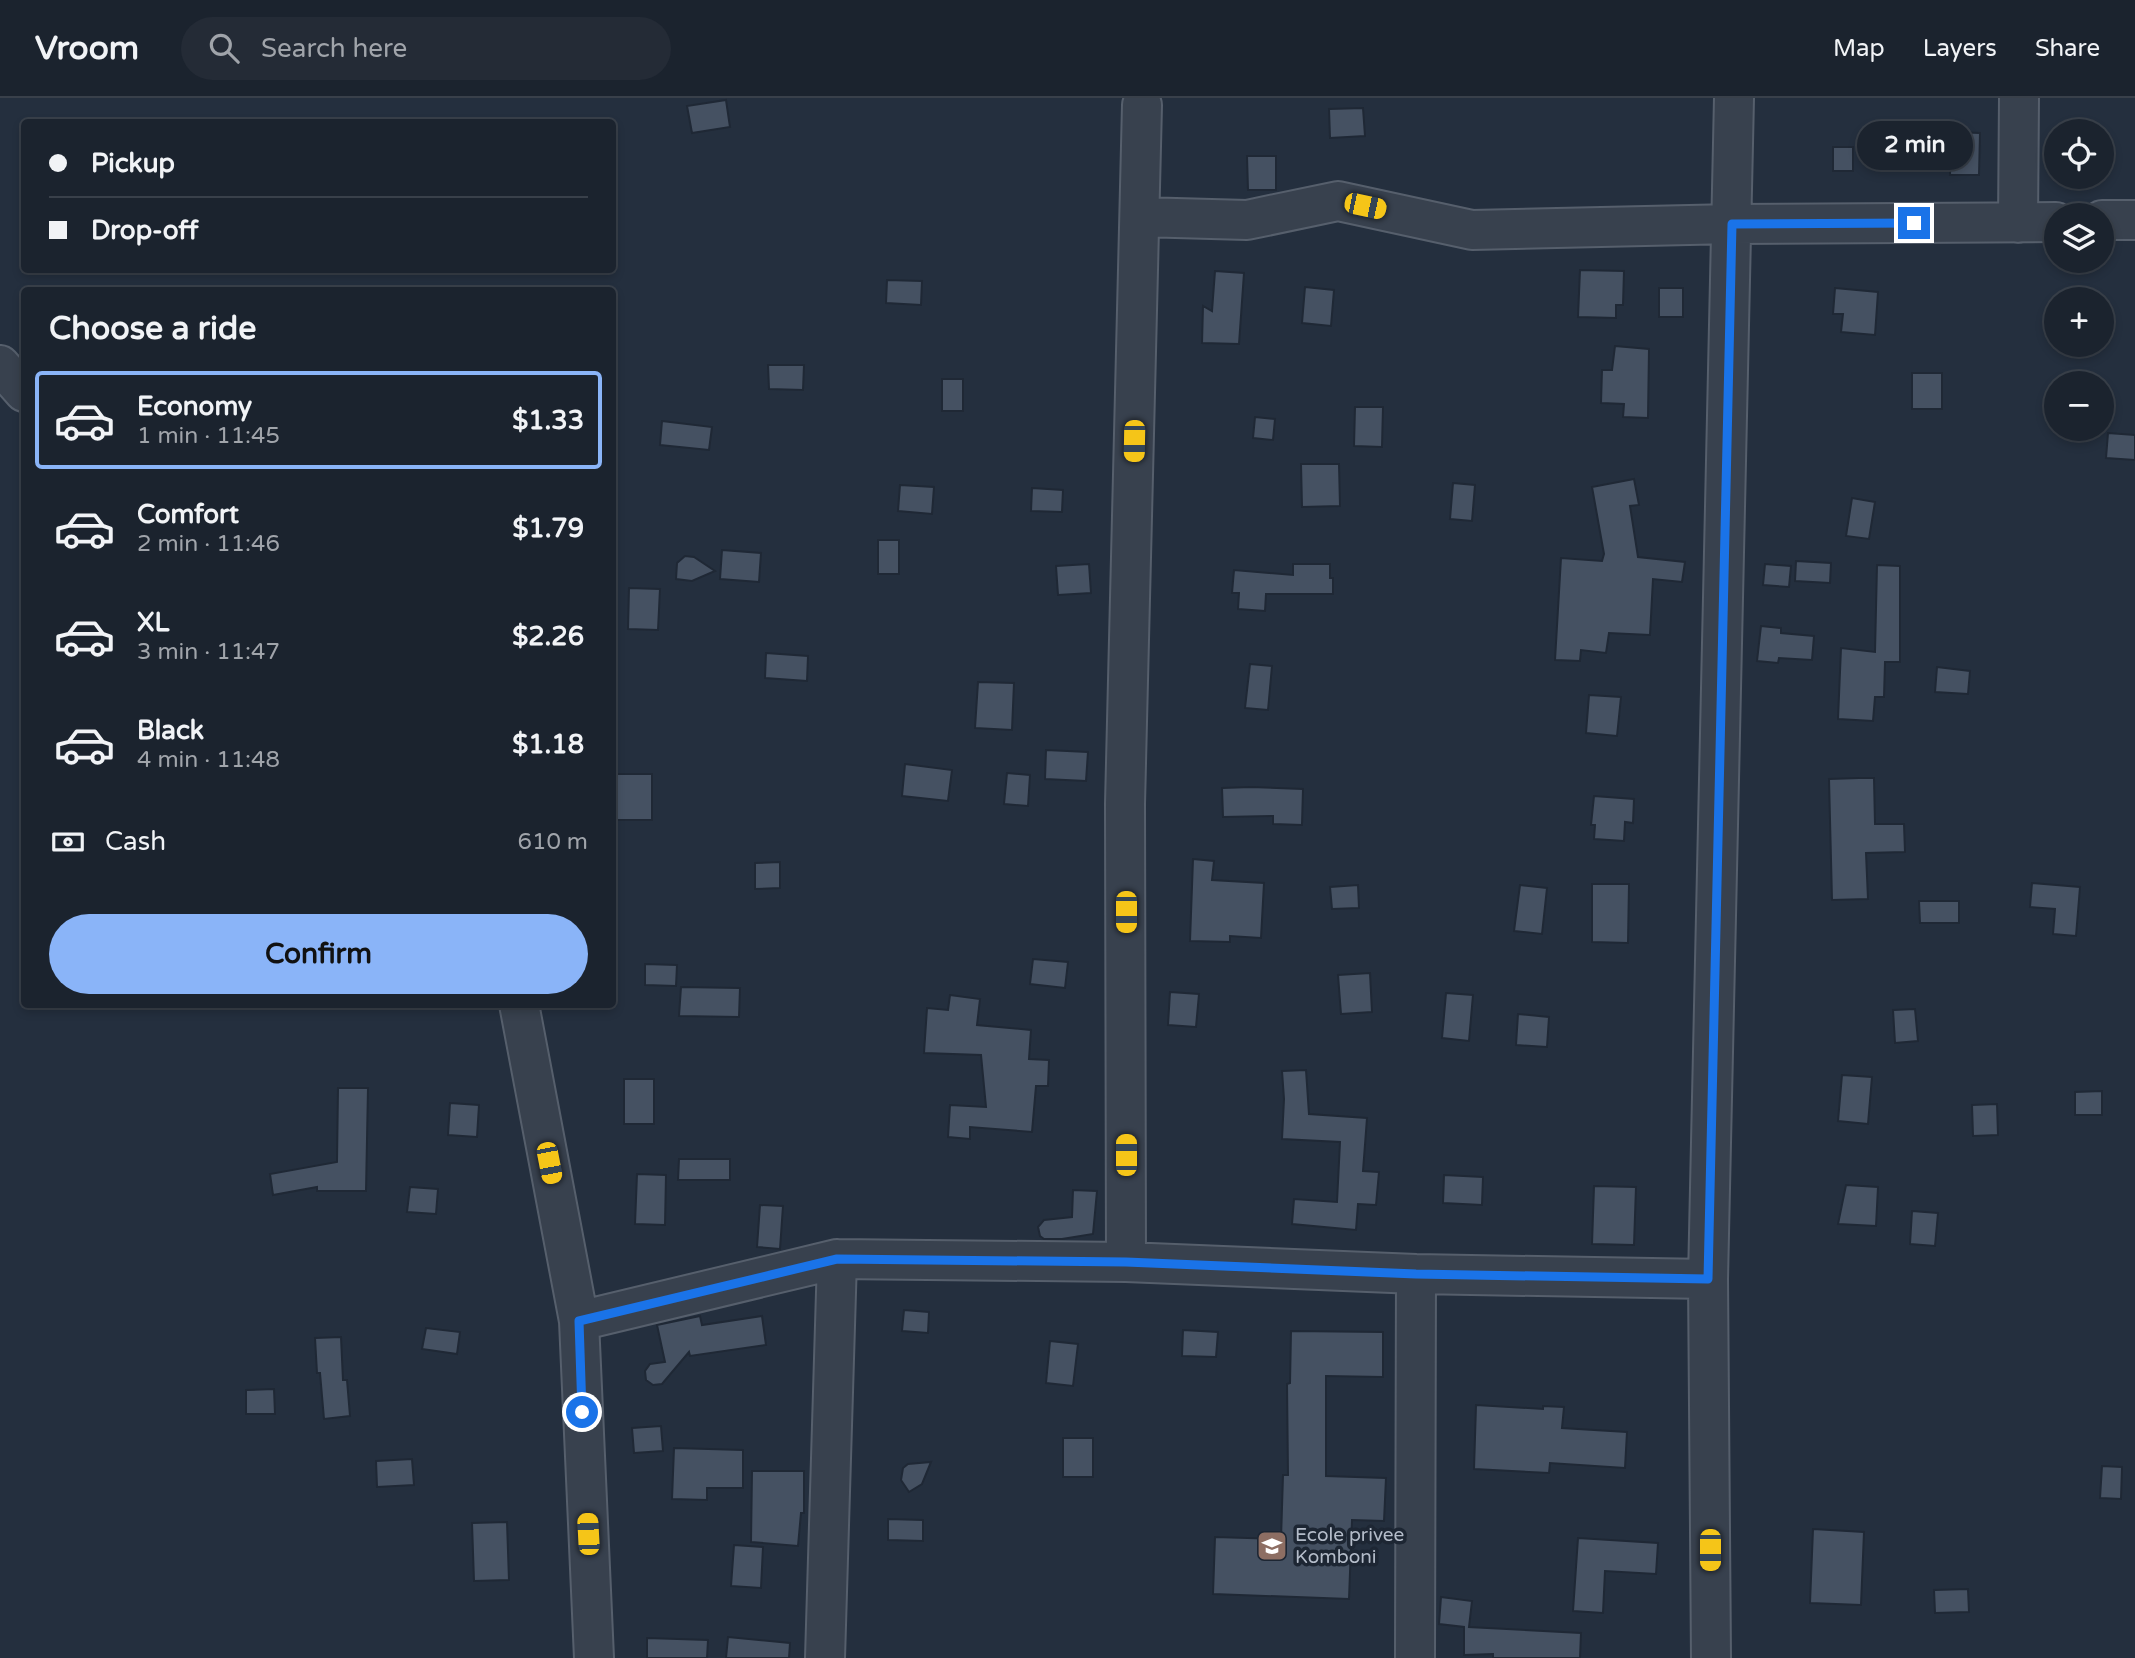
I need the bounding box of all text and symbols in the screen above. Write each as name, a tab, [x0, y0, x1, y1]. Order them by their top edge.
search box	[181, 17, 671, 80]
text: Vroom	[35, 29, 139, 68]
icon: search	[205, 29, 243, 67]
text: Search here	[261, 33, 407, 64]
text: Map	[1833, 34, 1885, 63]
text: Layers	[1923, 34, 1997, 63]
text: Share	[2035, 34, 2100, 63]
map controls	[2044, 119, 2114, 441]
button: locate	[2044, 119, 2114, 189]
callout: 2 min	[1856, 122, 1972, 170]
text: 2 min	[1884, 131, 1946, 159]
text: Pickup	[91, 148, 175, 179]
car	[1343, 191, 1388, 221]
button: layers	[2044, 203, 2114, 273]
route end	[1898, 207, 1930, 239]
text: Drop-off	[91, 215, 198, 246]
button: +	[2044, 287, 2114, 357]
text: Choose a ride	[49, 310, 256, 348]
button: −	[2044, 371, 2114, 441]
icon: car	[53, 389, 116, 452]
text: Economy	[137, 391, 252, 422]
text: $1.33	[512, 405, 584, 436]
car	[1124, 420, 1145, 462]
text: 1 min · 11:45	[137, 422, 280, 450]
icon: car	[53, 497, 116, 560]
text: Comfort	[137, 499, 239, 530]
text: $1.79	[512, 513, 584, 544]
text: 2 min · 11:46	[137, 530, 280, 558]
icon: car	[53, 605, 116, 668]
text: XL	[137, 607, 169, 638]
text: $2.26	[512, 621, 584, 652]
text: 3 min · 11:47	[137, 638, 280, 666]
icon: car	[53, 713, 116, 776]
text: Black	[137, 715, 204, 746]
text: $1.18	[512, 729, 584, 760]
text: 4 min · 11:48	[137, 746, 280, 774]
icon: cash	[49, 823, 87, 861]
text: Cash	[105, 826, 166, 857]
text: 610 m	[518, 828, 588, 856]
car	[1116, 891, 1137, 933]
button: Confirm	[49, 914, 588, 994]
car	[1116, 1134, 1137, 1176]
car	[535, 1140, 564, 1186]
route start	[566, 1396, 598, 1428]
car	[577, 1512, 600, 1556]
place label: Ecole privee Komboni	[1295, 1524, 1404, 1568]
school or university icon: Ecole privee Komboni	[1255, 1529, 1289, 1563]
car	[1700, 1529, 1721, 1571]

